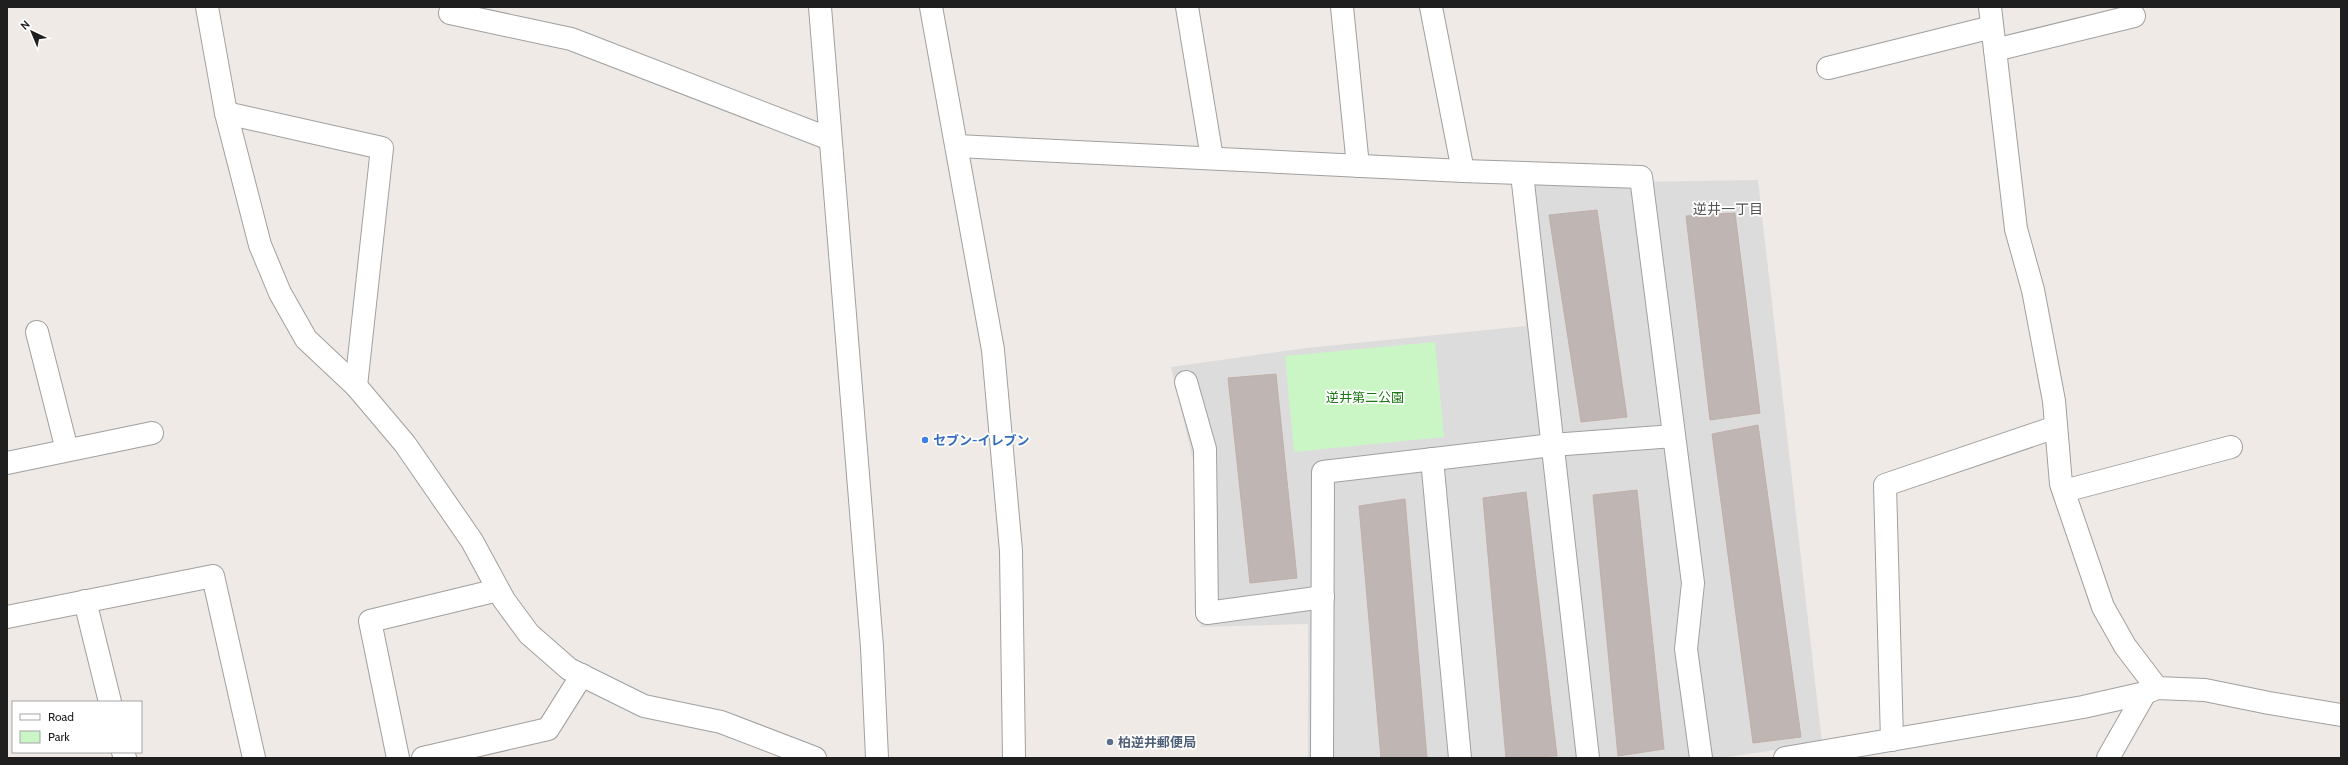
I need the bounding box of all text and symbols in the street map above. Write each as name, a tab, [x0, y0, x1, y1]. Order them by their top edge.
north arrow	[12, 12, 52, 52]
text: N	[17, 17, 33, 33]
district label: 逆井一丁目	[1693, 200, 1763, 218]
park label: 逆井第二公園	[1326, 389, 1404, 405]
place label: セブン-イレブン	[933, 432, 1029, 448]
marker: セブン-イレブン	[920, 435, 930, 445]
legend	[12, 701, 142, 753]
text: Road	[48, 709, 74, 724]
text: Park	[48, 729, 70, 744]
place label: 柏逆井郵便局	[1118, 734, 1196, 750]
marker: 柏逆井郵便局	[1105, 737, 1115, 747]

